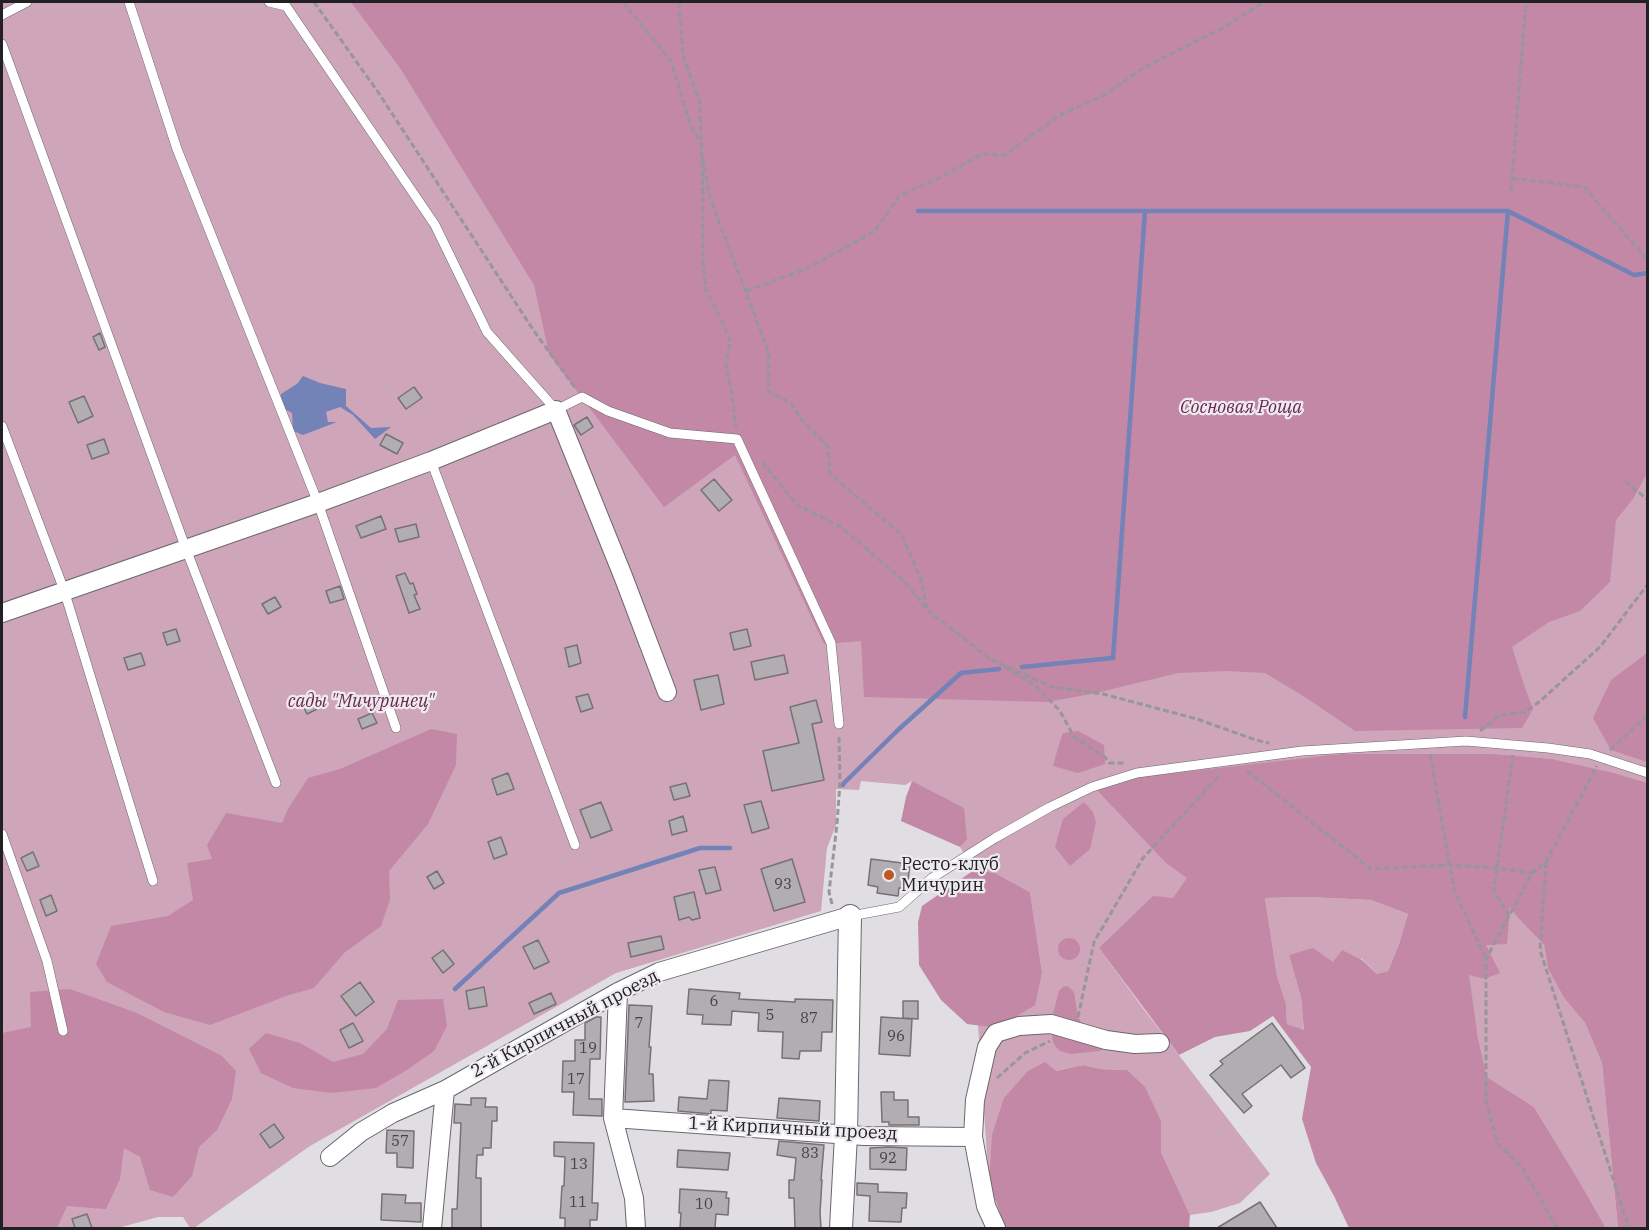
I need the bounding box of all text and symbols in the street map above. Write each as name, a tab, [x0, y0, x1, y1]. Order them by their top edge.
park label: Сосновая Роща	[1180, 397, 1302, 419]
park label: сады "Мичуринец"	[288, 691, 434, 713]
place label: Ресто-клуб Мичурин	[901, 854, 999, 896]
marker: Ресто-клуб Мичурин	[882, 868, 896, 882]
house number: 93	[774, 876, 792, 894]
street label: 2-й Кирпичный проезд	[467, 965, 663, 1083]
house number: 6	[710, 993, 718, 1011]
house number: 5	[766, 1007, 774, 1025]
house number: 87	[800, 1010, 818, 1028]
house number: 7	[635, 1015, 643, 1033]
house number: 96	[887, 1028, 905, 1046]
house number: 19	[579, 1040, 597, 1058]
house number: 17	[567, 1071, 585, 1089]
street label: 1-й Кирпичный проезд	[688, 1113, 898, 1145]
house number: 57	[391, 1133, 409, 1151]
house number: 83	[801, 1145, 819, 1163]
house number: 92	[879, 1150, 897, 1168]
house number: 13	[570, 1156, 588, 1174]
house number: 11	[569, 1194, 587, 1212]
house number: 10	[695, 1196, 713, 1214]

